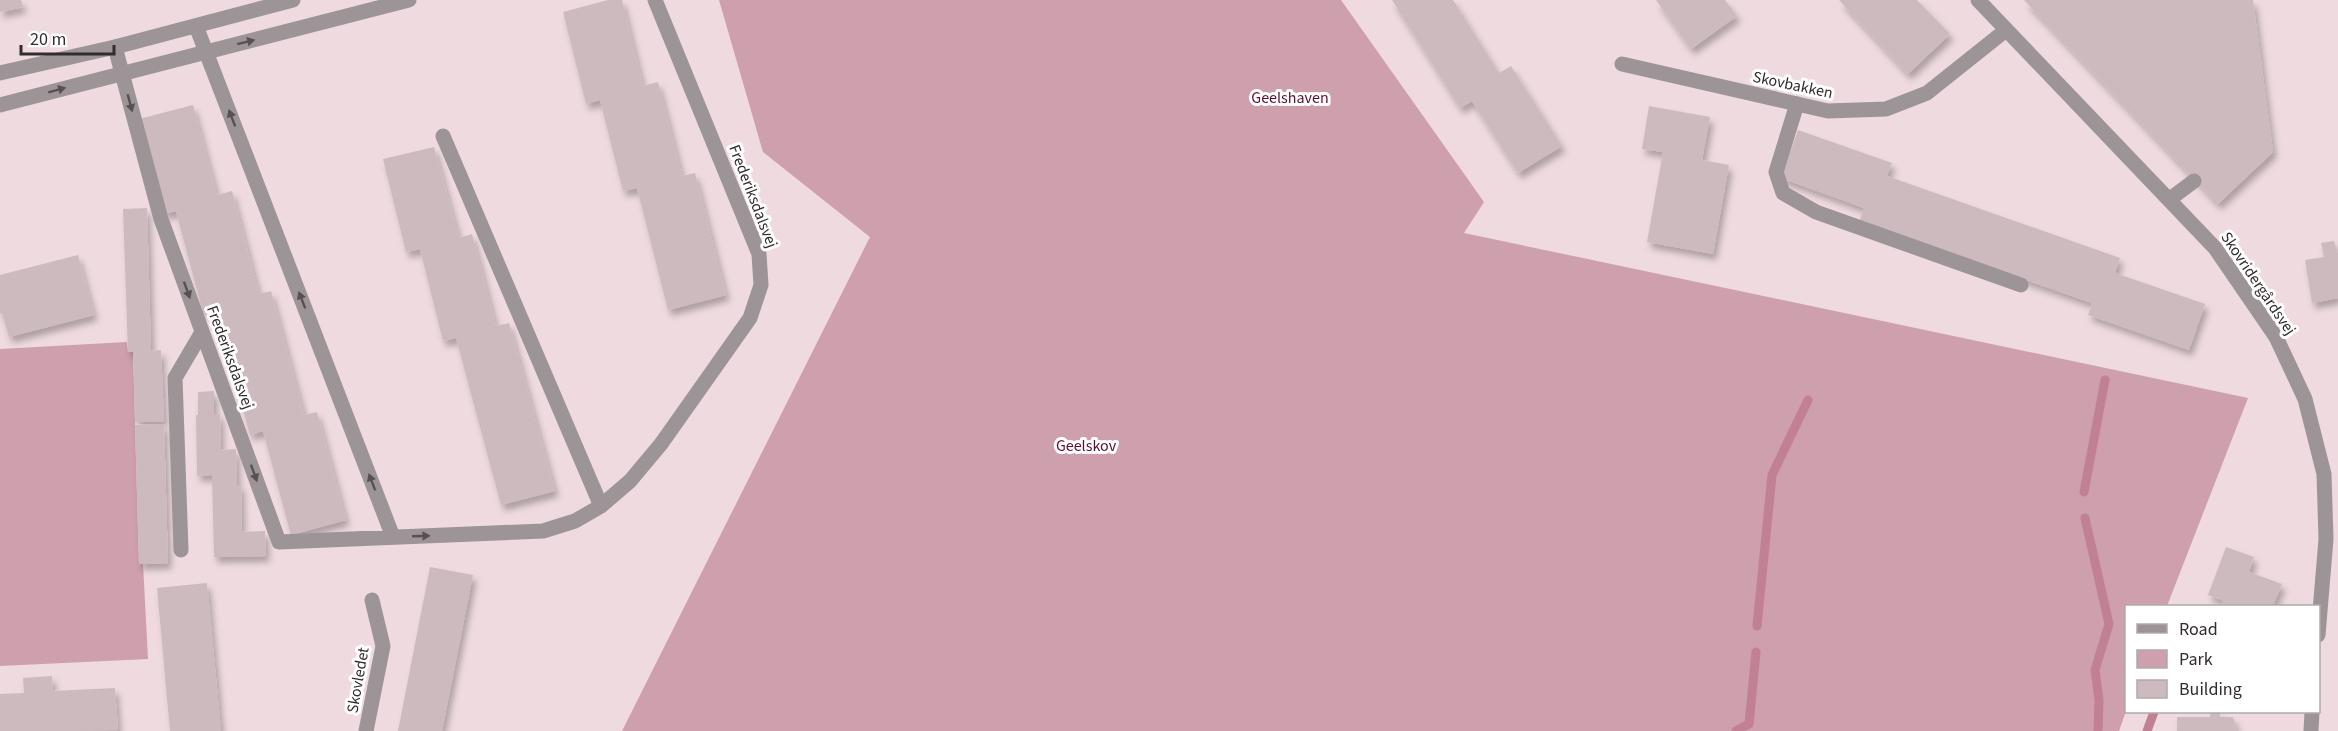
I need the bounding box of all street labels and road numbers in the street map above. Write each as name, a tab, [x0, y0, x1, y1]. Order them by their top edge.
street label: Skovbakken	[1751, 66, 1835, 104]
street label: Frederiksdalsvej	[723, 142, 783, 251]
street label: Skovridergårdsvej	[2215, 228, 2301, 339]
street label: Frederiksdalsvej	[201, 302, 259, 412]
street label: Skovledet	[341, 645, 375, 715]

